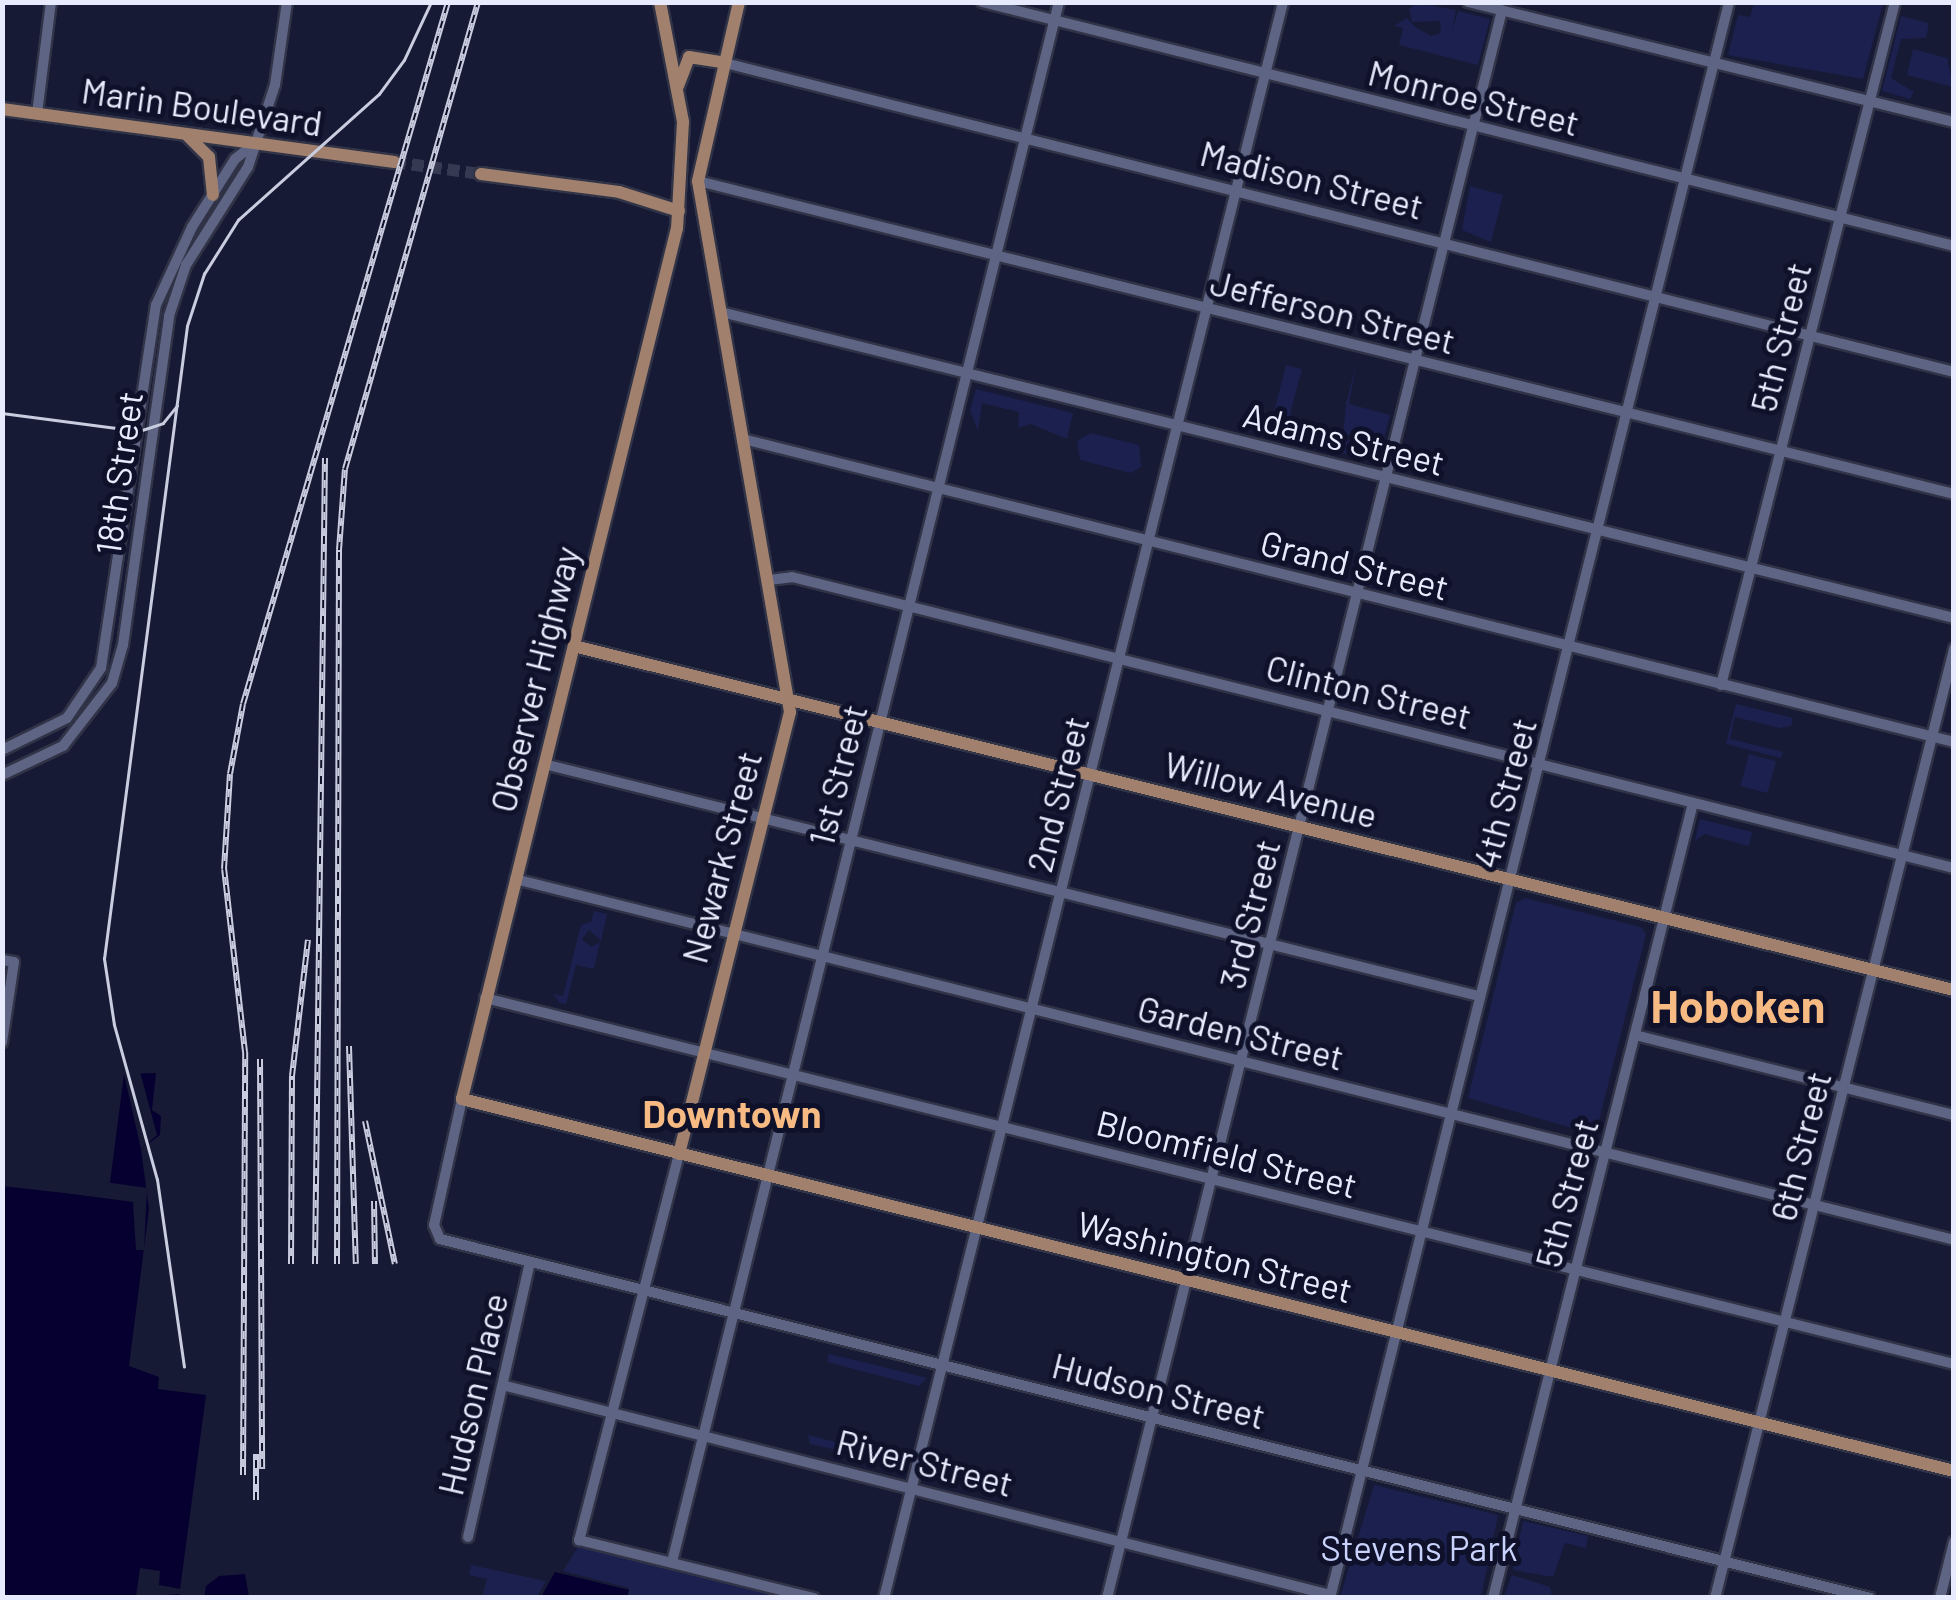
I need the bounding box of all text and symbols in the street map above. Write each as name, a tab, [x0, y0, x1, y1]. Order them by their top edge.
street label: Monroe Street	[1364, 51, 1584, 143]
street label: Marin Boulevard	[79, 68, 325, 144]
street label: Madison Street	[1196, 131, 1428, 227]
street label: 5th Street	[1741, 258, 1819, 416]
street label: Jefferson Street	[1206, 260, 1460, 362]
street label: 18th Street	[86, 389, 150, 557]
street label: Adams Street	[1239, 393, 1449, 483]
street label: Grand Street	[1257, 520, 1453, 608]
street label: Observer Highway	[481, 542, 587, 816]
street label: Clinton Street	[1262, 645, 1476, 737]
street label: 1st Street	[799, 700, 875, 850]
street label: 2nd Street	[1017, 712, 1097, 876]
street label: 4th Street	[1464, 713, 1544, 873]
street label: Willow Avenue	[1160, 742, 1382, 836]
street label: Newark Street	[673, 747, 769, 967]
street label: 3rd Street	[1210, 835, 1288, 993]
district label: Hoboken	[1651, 979, 1825, 1033]
street label: Garden Street	[1134, 986, 1348, 1078]
street label: 6th Street	[1761, 1067, 1839, 1225]
district label: Downtown	[643, 1091, 821, 1137]
street label: Bloomfield Street	[1092, 1100, 1362, 1206]
street label: 5th Street	[1526, 1114, 1606, 1272]
street label: Washington Street	[1073, 1202, 1357, 1310]
street label: Hudson Place	[428, 1289, 516, 1499]
street label: Hudson Street	[1048, 1343, 1270, 1437]
street label: River Street	[832, 1420, 1018, 1504]
park label: Stevens Park	[1320, 1526, 1518, 1568]

